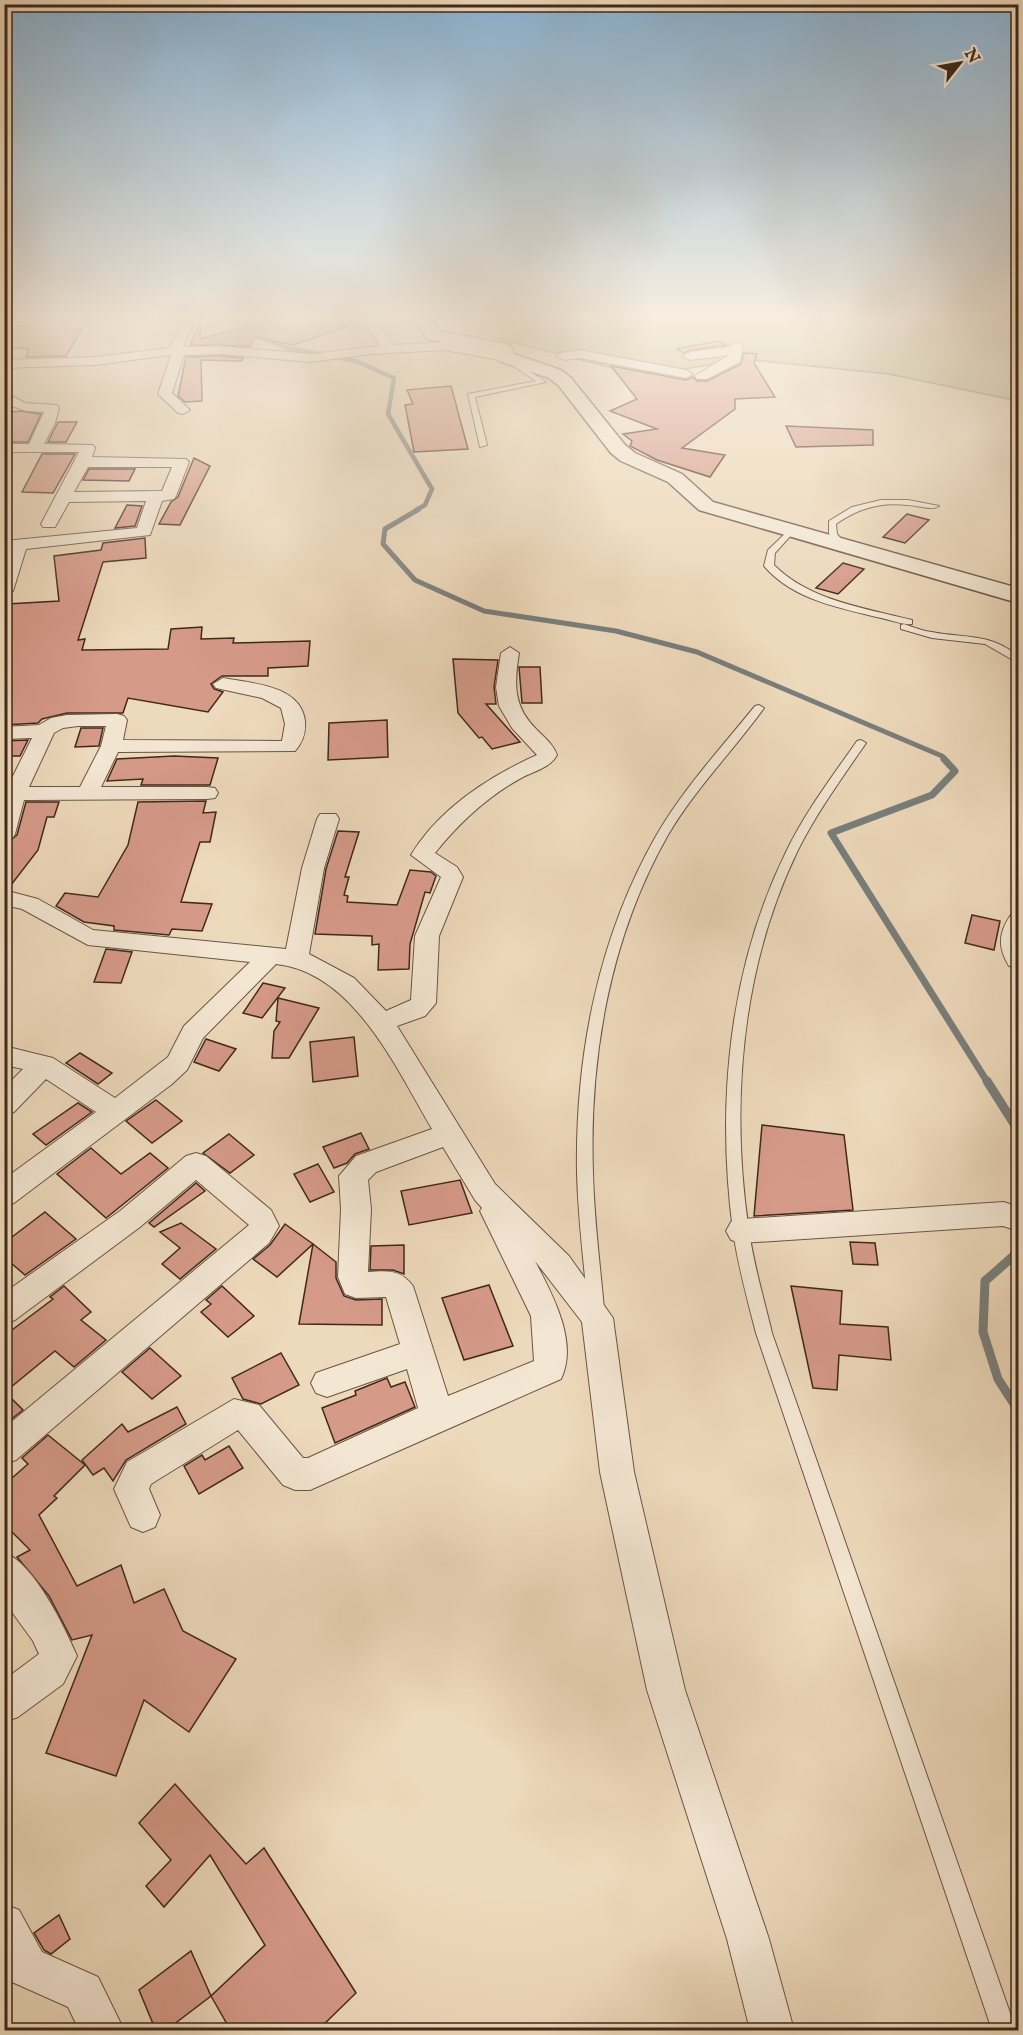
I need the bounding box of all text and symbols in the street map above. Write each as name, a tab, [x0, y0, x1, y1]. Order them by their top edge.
north arrow	[930, 33, 990, 93]
text: N	[958, 44, 983, 68]

